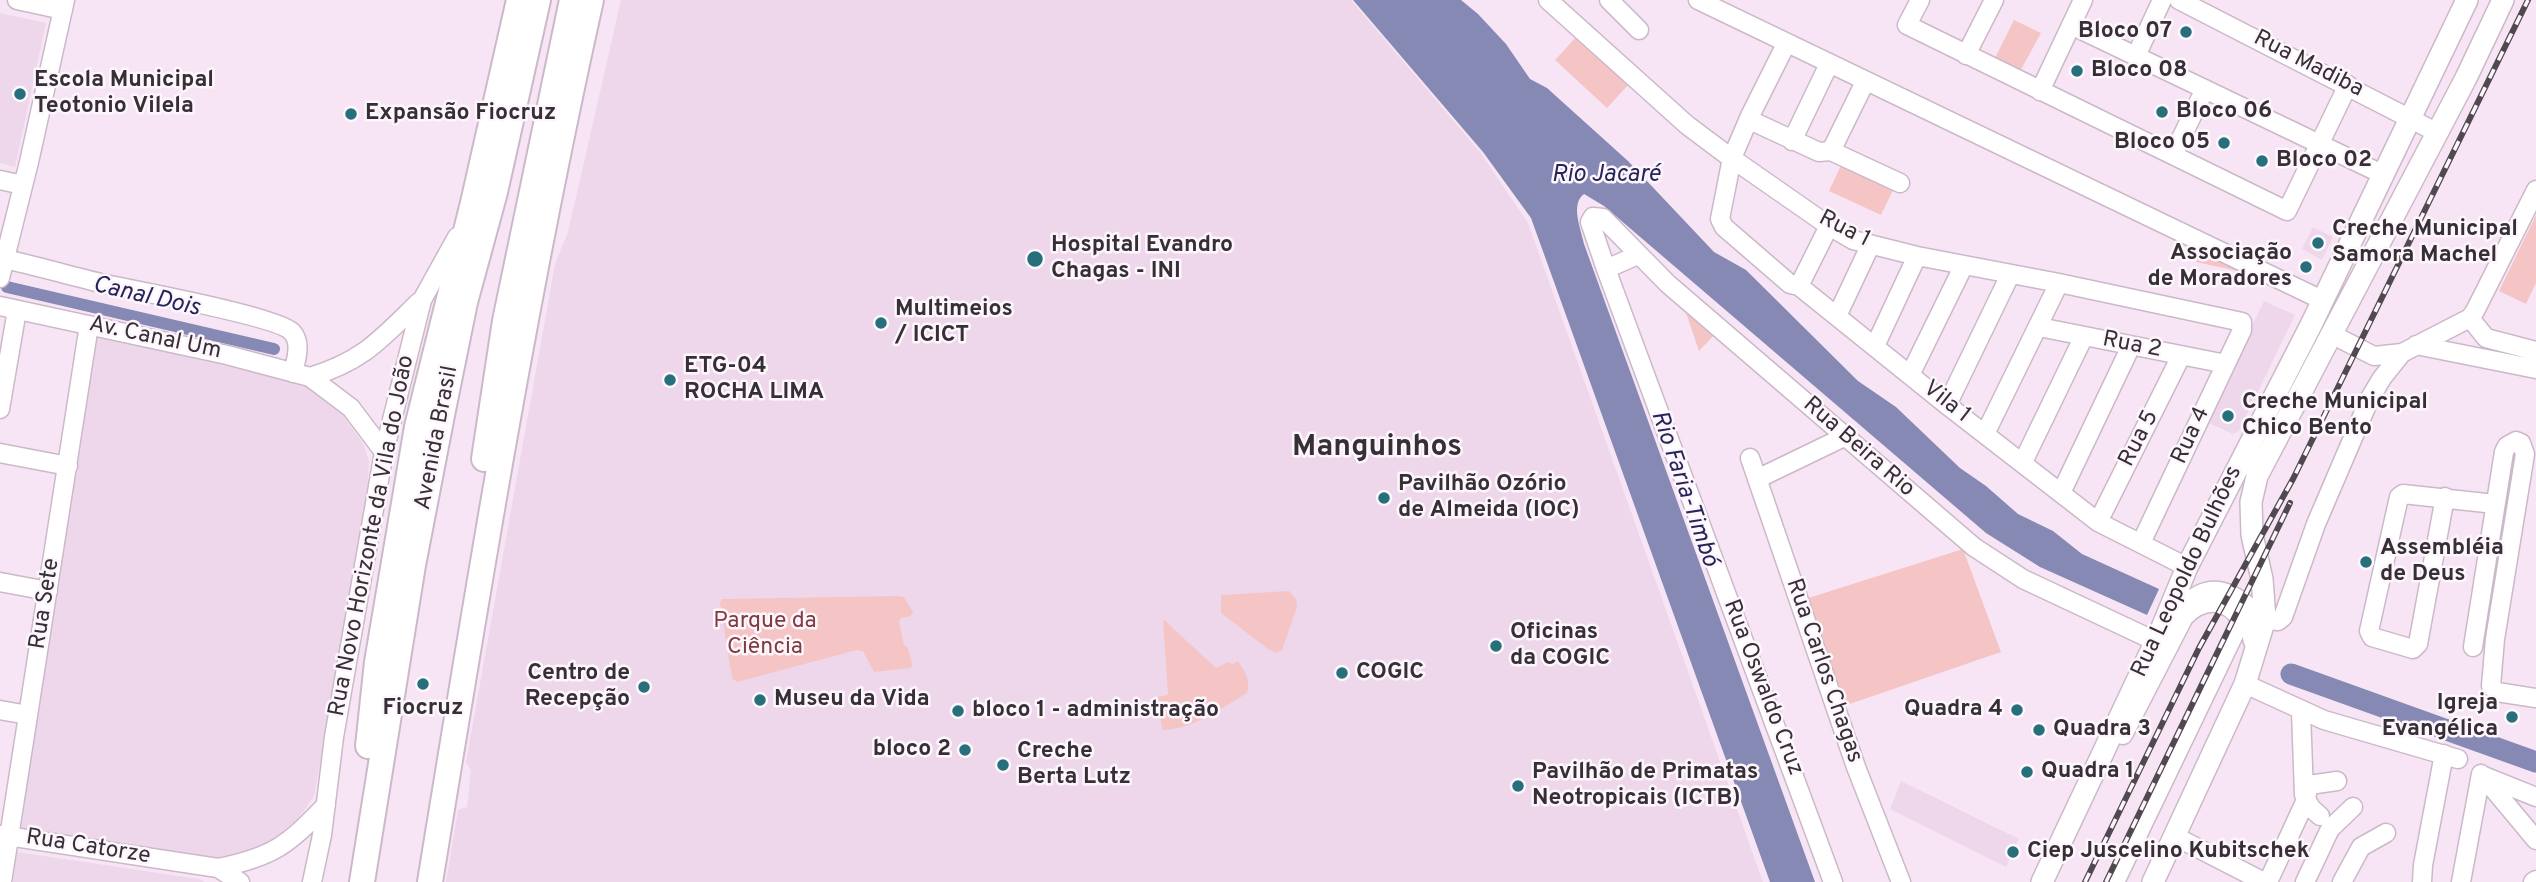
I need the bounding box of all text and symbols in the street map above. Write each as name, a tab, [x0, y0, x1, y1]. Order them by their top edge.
place label: Bloco 07	[2078, 18, 2172, 46]
marker: Bloco 07	[2178, 24, 2194, 40]
street label: Rua Madiba	[2248, 25, 2368, 105]
place label: Bloco 08	[2091, 57, 2187, 85]
marker: Bloco 08	[2069, 63, 2085, 79]
place label: Escola Municipal Teotonio Vilela	[34, 67, 214, 121]
marker: Escola Municipal Teotonio Vilela	[12, 86, 28, 102]
place label: Bloco 06	[2176, 98, 2272, 126]
place label: Expansão Fiocruz	[365, 100, 556, 128]
marker: Bloco 06	[2154, 104, 2170, 120]
marker: Expansão Fiocruz	[343, 106, 359, 122]
place label: Bloco 05	[2114, 129, 2210, 157]
marker: Bloco 05	[2216, 135, 2232, 151]
place label: Bloco 02	[2276, 147, 2372, 175]
marker: Bloco 02	[2254, 153, 2270, 169]
water label: Rio Jacaré	[1552, 162, 1660, 190]
street label: Rua 1	[1814, 205, 1874, 255]
place label: Creche Municipal Samora Machel	[2332, 216, 2518, 270]
place label: Hospital Evandro Chagas - INI	[1051, 232, 1233, 286]
marker: Creche Municipal Samora Machel	[2310, 235, 2326, 251]
place label: Associação de Moradores	[2147, 240, 2292, 294]
marker: Hospital Evandro Chagas - INI	[1025, 249, 1045, 269]
marker: Associação de Moradores	[2298, 259, 2314, 275]
water label: Canal Dois	[89, 272, 203, 324]
place label: Multimeios / ICICT	[895, 296, 1013, 350]
street label: Av. Canal Um	[86, 312, 224, 366]
marker: Multimeios / ICICT	[873, 315, 889, 331]
street label: Rua 2	[2100, 327, 2164, 365]
street label: Rua Novo Horizonte da Vila do João	[324, 353, 422, 719]
place label: ETG-04 ROCHA LIMA	[684, 353, 824, 407]
street label: Avenida Brasil	[410, 364, 466, 512]
marker: ETG-04 ROCHA LIMA	[662, 372, 678, 388]
street label: Vila 1	[1917, 376, 1975, 430]
place label: Creche Municipal Chico Bento	[2242, 389, 2428, 443]
street label: Rua Beira Rio	[1796, 392, 1920, 504]
street label: Rua 4	[2167, 403, 2217, 469]
street label: Rua 5	[2114, 406, 2166, 472]
water label: Rio Faria-Timbó	[1643, 407, 1723, 571]
marker: Creche Municipal Chico Bento	[2220, 408, 2236, 424]
district label: Manguinhos	[1292, 431, 1462, 467]
street label: Rua Leopoldo Bulhões	[2127, 462, 2249, 682]
place label: Pavilhão Ozório de Almeida (IOC)	[1398, 471, 1580, 525]
marker: Pavilhão Ozório de Almeida (IOC)	[1376, 490, 1392, 506]
place label: Assembléia de Deus	[2380, 535, 2504, 589]
marker: Assembléia de Deus	[2358, 554, 2374, 570]
street label: Rua Sete	[25, 556, 67, 652]
street label: Rua Carlos Chagas	[1779, 575, 1867, 767]
street label: Rua Oswaldo Cruz	[1716, 596, 1808, 780]
park label: Parque da Ciência	[713, 608, 817, 662]
place label: Oficinas da COGIC	[1510, 619, 1610, 673]
marker: Oficinas da COGIC	[1488, 638, 1504, 654]
place label: COGIC	[1356, 659, 1424, 687]
place label: Centro de Recepção	[525, 660, 630, 714]
marker: COGIC	[1334, 665, 1350, 681]
marker: Fiocruz	[415, 676, 431, 692]
marker: Centro de Recepção	[636, 679, 652, 695]
place label: Museu da Vida	[774, 686, 930, 714]
place label: Igreja Evangélica	[2382, 690, 2498, 744]
marker: Museu da Vida	[752, 692, 768, 708]
place label: Fiocruz	[383, 695, 463, 723]
place label: Quadra 4	[1904, 696, 2003, 724]
place label: bloco 1 - administração	[972, 697, 1219, 725]
marker: Quadra 4	[2009, 702, 2025, 718]
marker: bloco 1 - administração	[950, 703, 966, 719]
marker: Igreja Evangélica	[2504, 709, 2520, 725]
place label: Quadra 3	[2053, 716, 2151, 744]
marker: Quadra 3	[2031, 722, 2047, 738]
place label: bloco 2	[873, 736, 951, 764]
place label: Creche Berta Lutz	[1017, 738, 1131, 792]
marker: bloco 2	[957, 742, 973, 758]
marker: Creche Berta Lutz	[995, 757, 1011, 773]
place label: Quadra 1	[2041, 758, 2135, 786]
place label: Pavilhão de Primatas Neotropicais (ICTB)	[1532, 759, 1758, 813]
marker: Quadra 1	[2019, 764, 2035, 780]
marker: Pavilhão de Primatas Neotropicais (ICTB)	[1510, 778, 1526, 794]
street label: Rua Catorze	[24, 825, 152, 871]
place label: Ciep Juscelino Kubitschek	[2027, 838, 2310, 866]
marker: Ciep Juscelino Kubitschek	[2005, 844, 2021, 860]

